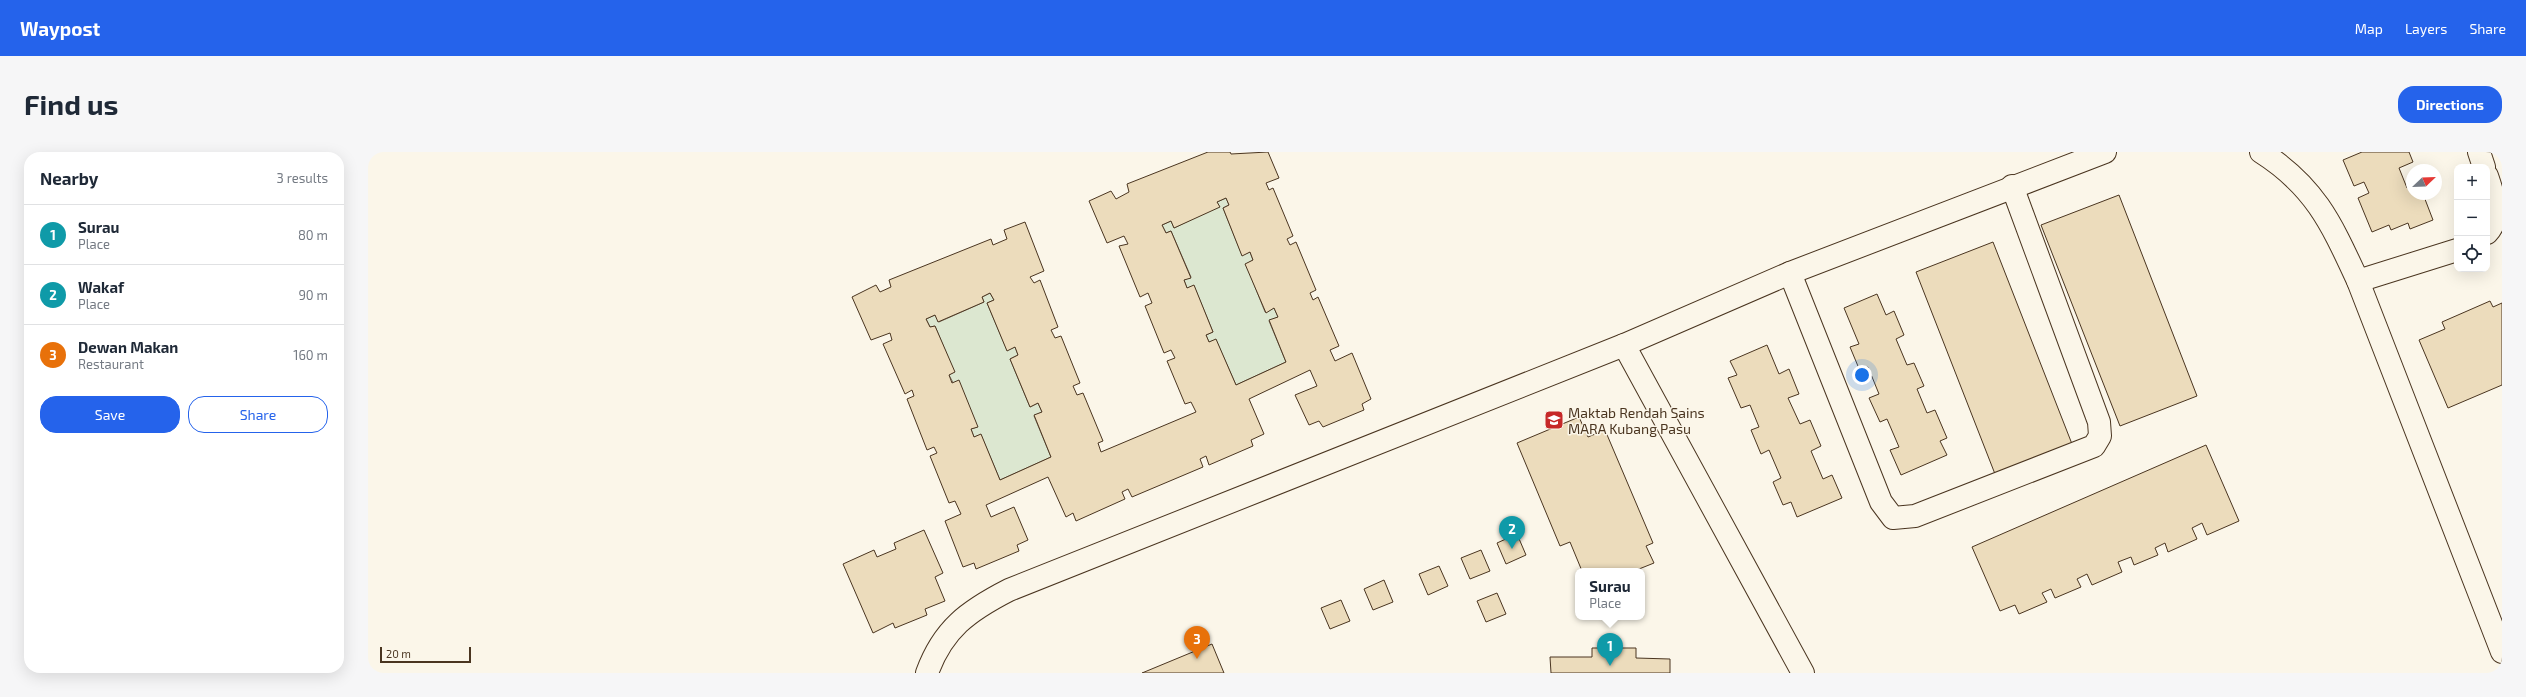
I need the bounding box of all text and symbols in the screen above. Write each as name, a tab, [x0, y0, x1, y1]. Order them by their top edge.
text: Waypost	[20, 17, 100, 40]
text: Map	[2355, 20, 2383, 37]
text: Layers	[2405, 20, 2447, 37]
text: Share	[2469, 20, 2506, 37]
button: Directions	[2398, 86, 2502, 123]
text: Find us	[24, 87, 118, 121]
north arrow	[2406, 164, 2442, 200]
map controls	[2454, 164, 2490, 272]
button: +	[2454, 164, 2490, 200]
text: Nearby	[40, 168, 98, 188]
text: 3 results	[277, 170, 328, 186]
button: −	[2454, 200, 2490, 236]
text: Surau	[78, 218, 120, 236]
text: 1	[50, 227, 56, 243]
text: 80 m	[298, 227, 328, 243]
text: Place	[78, 236, 110, 252]
button: locate	[2454, 236, 2490, 272]
text: Wakaf	[78, 278, 124, 296]
text: 2	[49, 287, 57, 303]
text: 90 m	[298, 287, 328, 303]
text: Place	[78, 296, 110, 312]
text: Dewan Makan	[78, 338, 178, 356]
text: 3	[49, 347, 57, 363]
text: 160 m	[293, 347, 328, 363]
text: Restaurant	[78, 356, 144, 372]
your location	[1852, 365, 1872, 385]
button: Save	[40, 396, 180, 433]
button: Share	[188, 396, 328, 433]
place label: Maktab Rendah Sains MARA Kubang Pasu	[1568, 404, 1705, 437]
school or university icon: Maktab Rendah Sains MARA Kubang Pasu	[1543, 409, 1565, 431]
pin: 2	[1499, 516, 1525, 549]
popup	[1575, 568, 1645, 620]
text: Surau	[1589, 577, 1631, 595]
text: Place	[1589, 595, 1621, 611]
pin: 3	[1184, 626, 1210, 659]
pin: 1	[1597, 633, 1623, 666]
scale bar	[380, 645, 471, 664]
text: 20 m	[386, 647, 411, 660]

